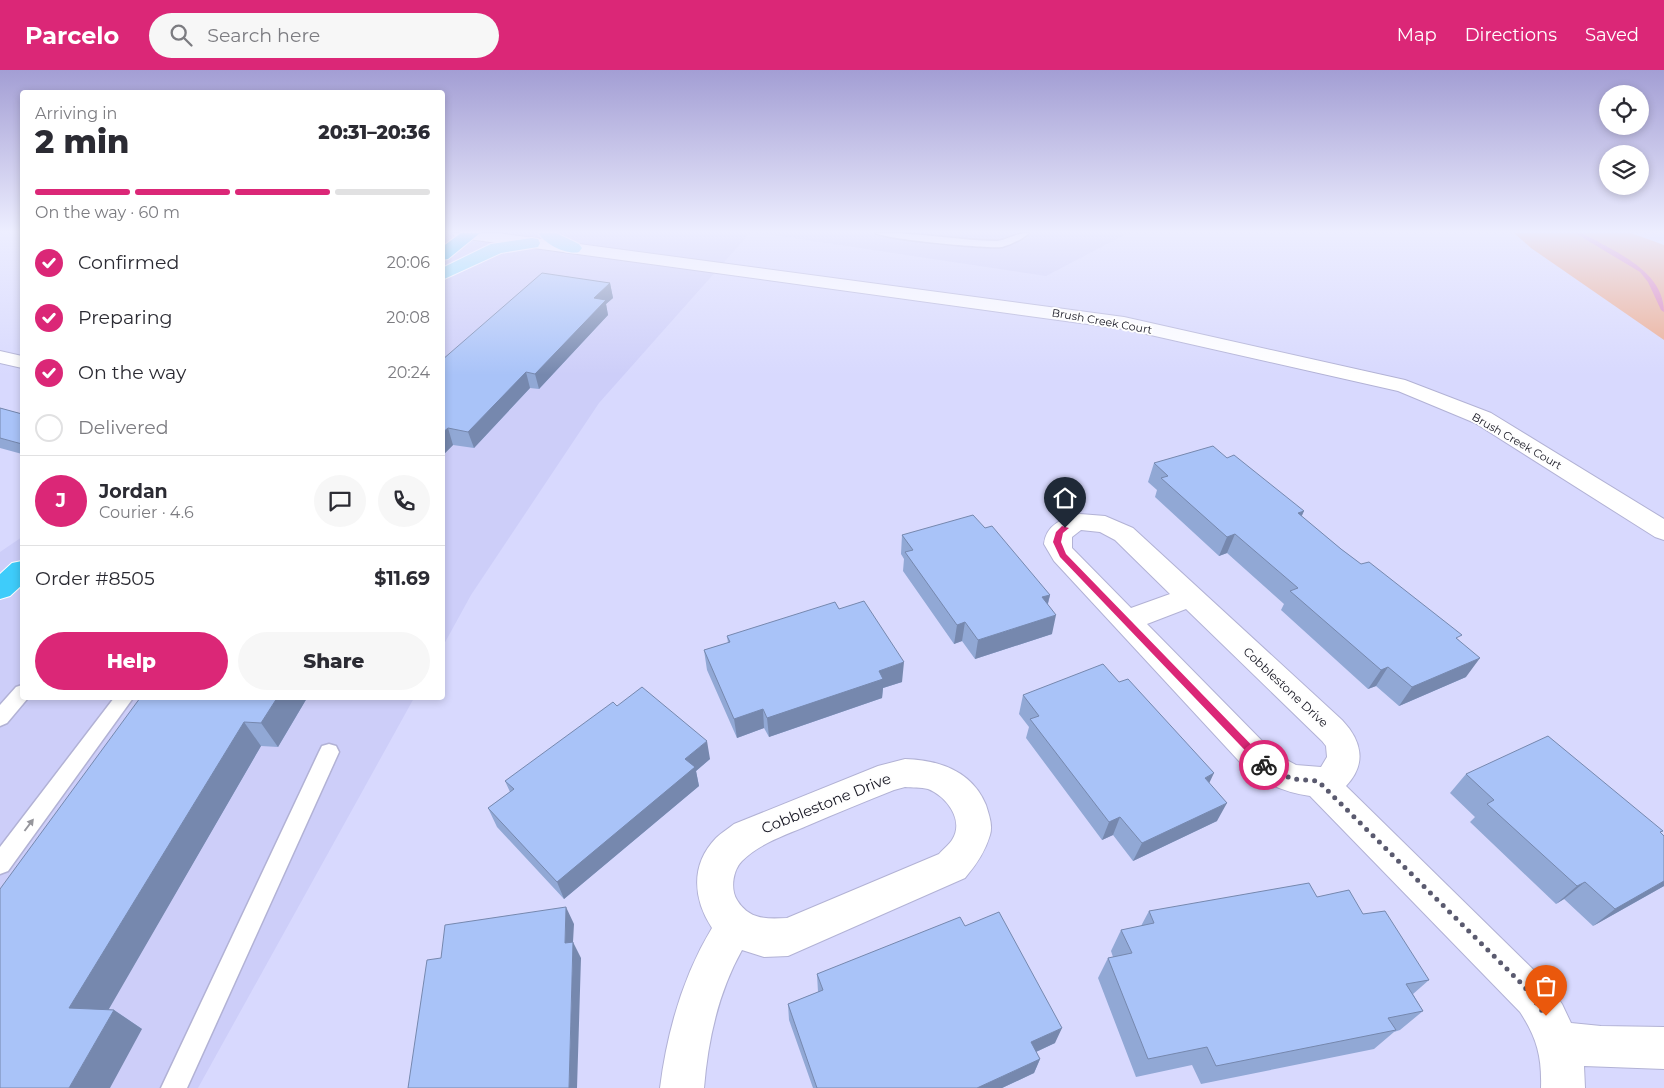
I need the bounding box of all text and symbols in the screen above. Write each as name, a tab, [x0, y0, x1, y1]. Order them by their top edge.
search box	[149, 13, 499, 58]
text: Parcelo	[25, 21, 119, 50]
icon: search	[167, 21, 195, 49]
text: Search here	[207, 24, 320, 47]
text: Map	[1397, 24, 1437, 46]
text: Directions	[1465, 24, 1557, 46]
text: Saved	[1585, 24, 1639, 46]
map controls	[1599, 85, 1649, 195]
button: locate	[1599, 85, 1649, 135]
text: Arriving in	[35, 104, 117, 123]
text: 20:31–20:36	[318, 121, 430, 144]
text: 2 min	[35, 122, 129, 161]
button: layers	[1599, 145, 1649, 195]
text: On the way · 60 m	[35, 203, 180, 222]
icon: check	[35, 249, 63, 277]
text: Confirmed	[78, 251, 179, 274]
text: 20:06	[387, 253, 430, 272]
icon: check	[35, 304, 63, 332]
street label: Brush Creek Court	[1051, 305, 1154, 337]
text: Preparing	[78, 306, 173, 329]
text: 20:08	[386, 308, 430, 327]
icon: check	[35, 359, 63, 387]
text: On the way	[78, 361, 186, 384]
text: 20:24	[388, 363, 430, 382]
street label: Brush Creek Court	[1470, 410, 1565, 473]
text: Delivered	[78, 416, 169, 439]
button: chat	[314, 475, 366, 527]
button: phone	[378, 475, 430, 527]
pin	[1044, 477, 1086, 528]
text: Jordan	[99, 480, 168, 503]
icon: home	[1051, 484, 1079, 512]
text: J	[56, 489, 66, 512]
text: Courier · 4.6	[99, 503, 194, 522]
text: Order #8505	[35, 567, 155, 590]
text: $11.69	[374, 567, 430, 590]
button: Help	[35, 632, 228, 690]
button: Share	[238, 632, 430, 690]
street label: Cobblestone Drive	[1240, 644, 1332, 730]
courier	[1239, 740, 1289, 790]
icon: bike	[1250, 751, 1278, 779]
street label: Cobblestone Drive	[758, 768, 894, 838]
one-way arrow	[24, 818, 34, 832]
pin	[1525, 965, 1567, 1016]
icon: bag	[1532, 972, 1560, 1000]

